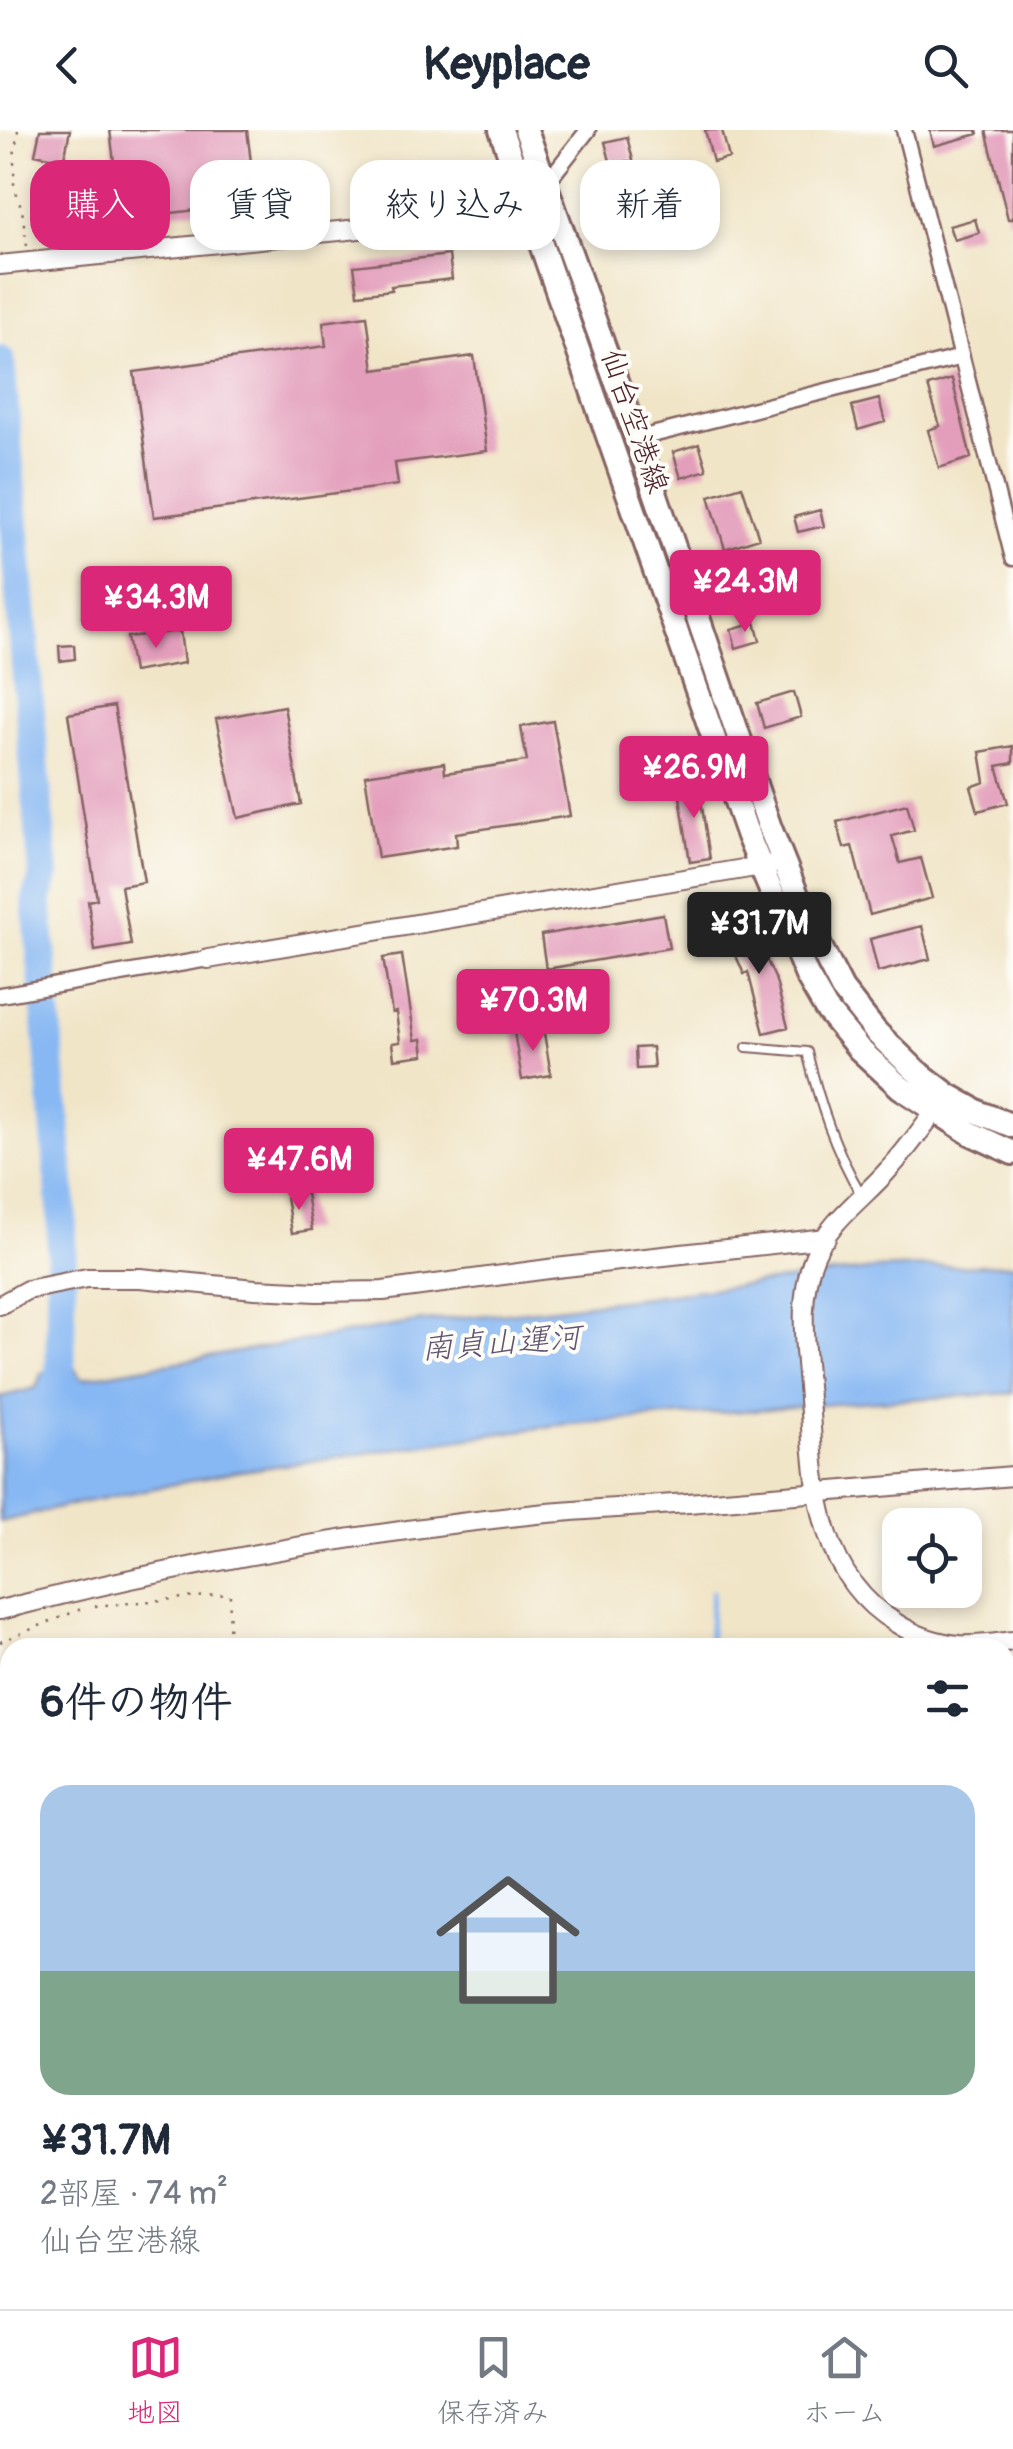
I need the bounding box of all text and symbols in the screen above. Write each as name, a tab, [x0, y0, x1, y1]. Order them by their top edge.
text: Keyplace	[423, 37, 590, 93]
icon: back	[40, 38, 95, 93]
icon: search	[918, 38, 973, 93]
chip: 購入	[30, 160, 170, 250]
chip: 賃貸	[190, 160, 330, 250]
chip: 絞り込み	[350, 160, 560, 250]
chip: 新着	[580, 160, 720, 250]
street label: 仙台空港線	[593, 344, 676, 498]
pin: ¥24.3M	[664, 550, 826, 635]
text: ¥24.3M	[692, 562, 798, 602]
pin: ¥34.3M	[75, 566, 237, 651]
text: ¥34.3M	[103, 578, 209, 618]
pin: ¥26.9M	[613, 736, 775, 821]
text: ¥26.9M	[641, 748, 747, 788]
pin: ¥31.7M	[678, 892, 840, 977]
text: ¥31.7M	[709, 904, 809, 944]
pin: ¥70.3M	[452, 969, 614, 1054]
text: ¥70.3M	[479, 981, 587, 1021]
pin: ¥47.6M	[218, 1128, 380, 1213]
text: ¥47.6M	[246, 1140, 352, 1180]
water label: 南貞山運河	[420, 1317, 586, 1369]
map controls	[882, 1508, 982, 1608]
button: locate	[882, 1508, 982, 1608]
icon: filters	[920, 1671, 975, 1726]
text: 6件の物件	[40, 1677, 232, 1729]
icon: home	[418, 1850, 598, 2030]
text: ¥31.7M	[40, 2115, 171, 2167]
text: 2部屋 · 74 m²	[40, 2174, 228, 2214]
text: 仙台空港線	[40, 2221, 200, 2261]
tab: 地図	[127, 2330, 183, 2431]
tab: 保存済み	[437, 2330, 549, 2431]
tab: ホーム	[803, 2330, 886, 2431]

